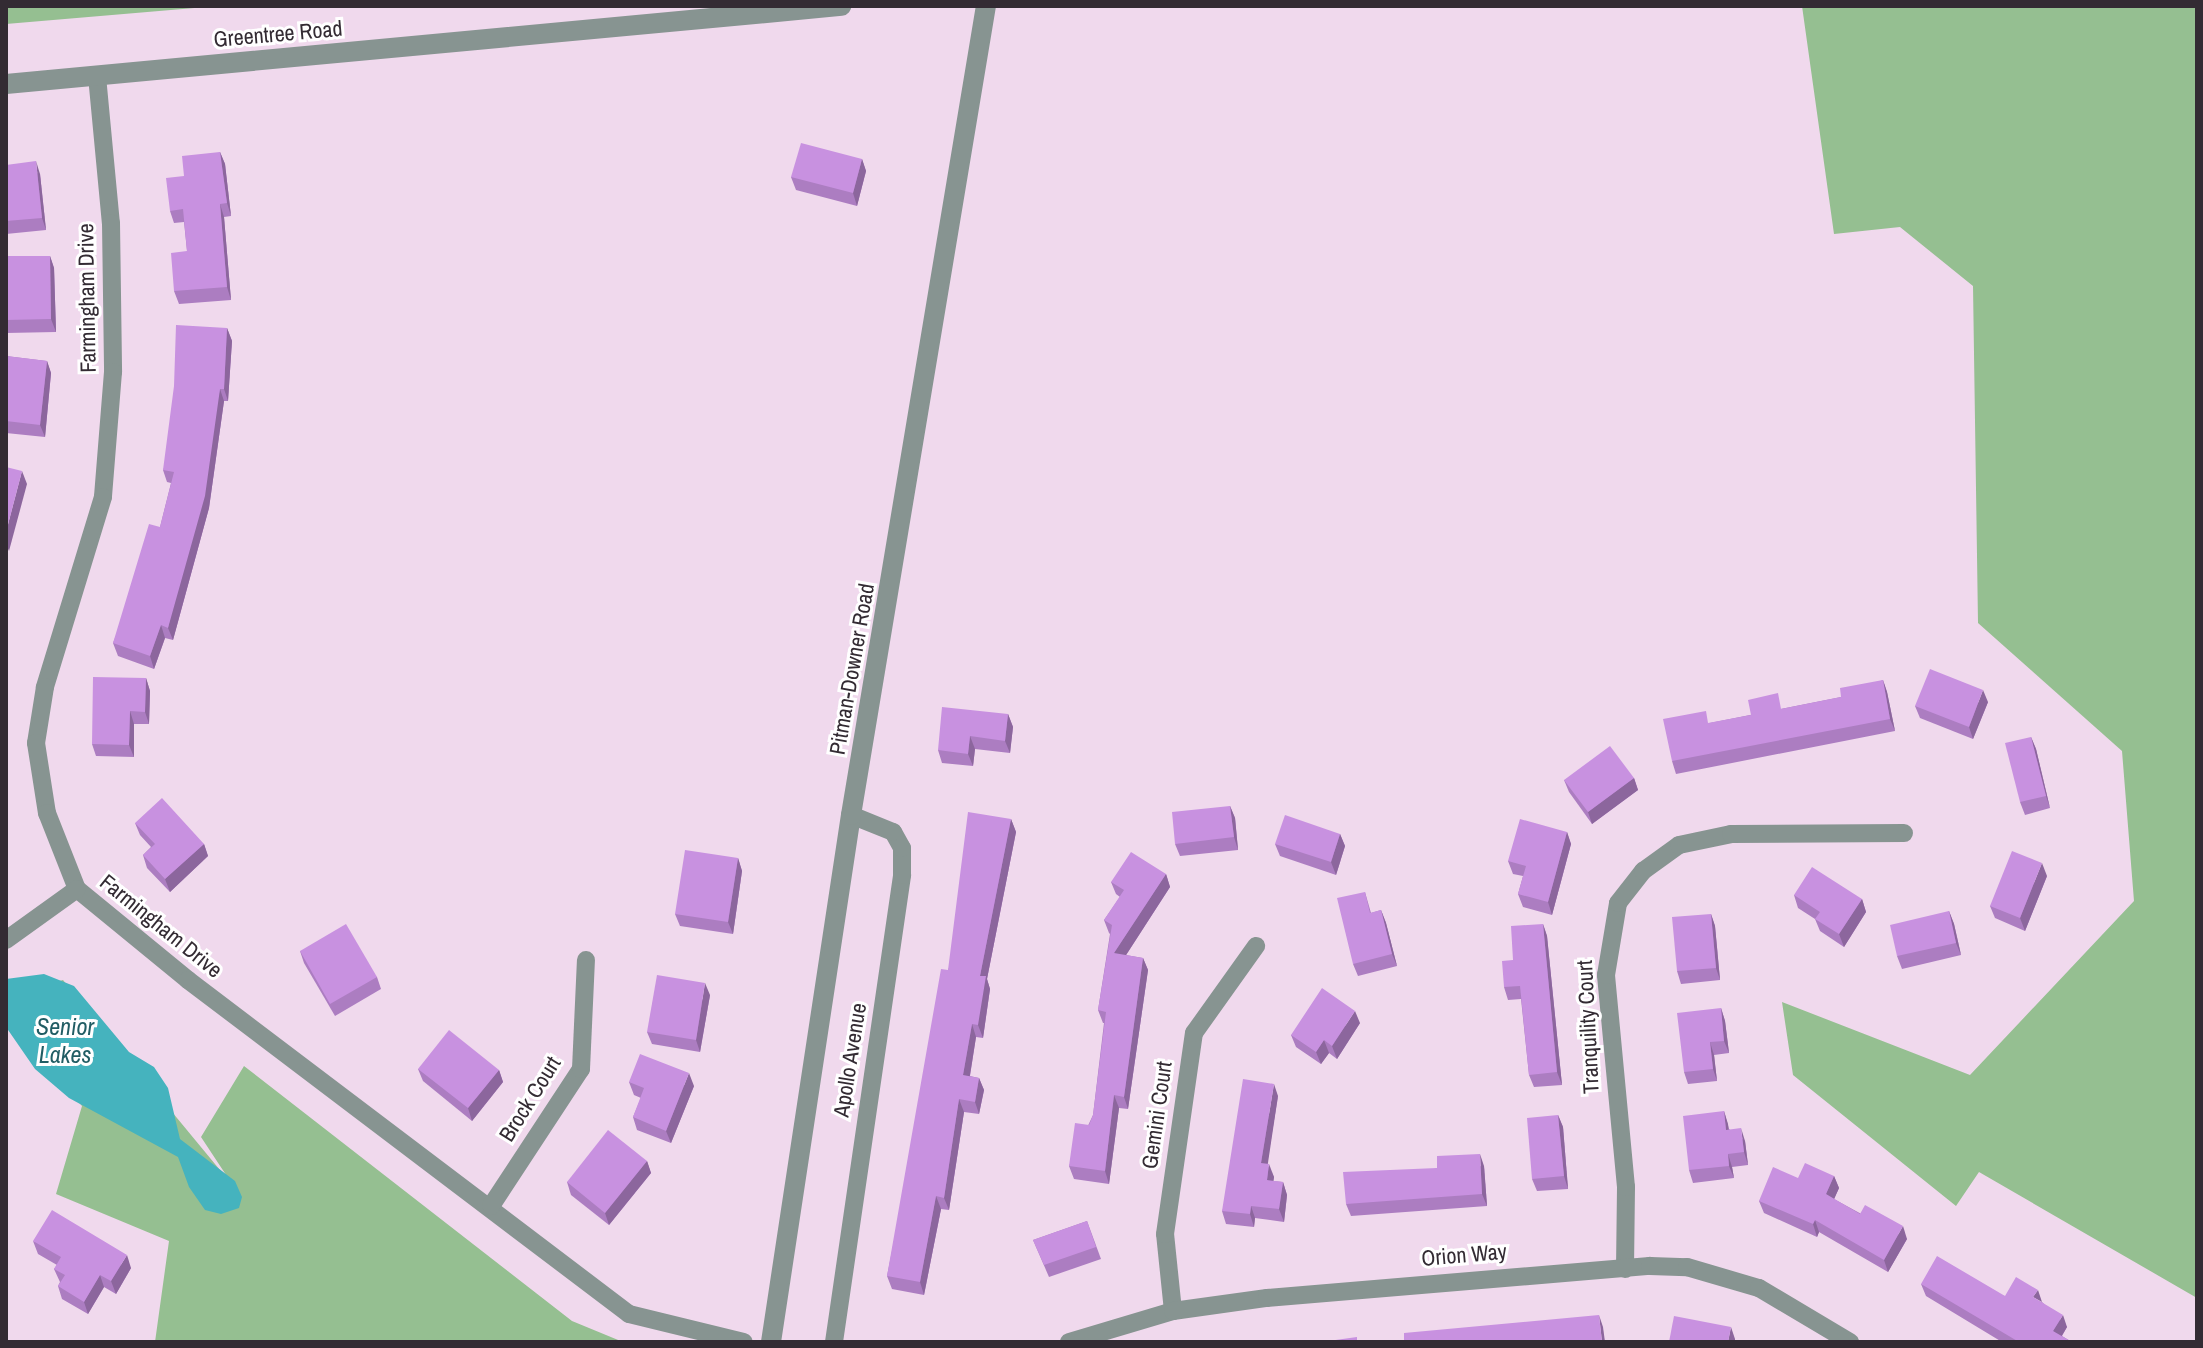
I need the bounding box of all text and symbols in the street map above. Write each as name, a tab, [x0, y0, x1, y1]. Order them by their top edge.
street label: Greentree Road	[212, 15, 344, 53]
street label: Farmingham Drive	[72, 223, 102, 373]
street label: Pitman-Downer Road	[824, 581, 880, 757]
street label: Farmingham Drive	[95, 869, 227, 983]
street label: Tranquility Court	[1571, 960, 1605, 1094]
street label: Apollo Avenue	[828, 1001, 872, 1119]
water label: Senior Lakes	[36, 1013, 94, 1069]
street label: Brock Court	[494, 1052, 566, 1146]
street label: Gemini Court	[1136, 1060, 1178, 1170]
street label: Orion Way	[1420, 1238, 1508, 1272]

